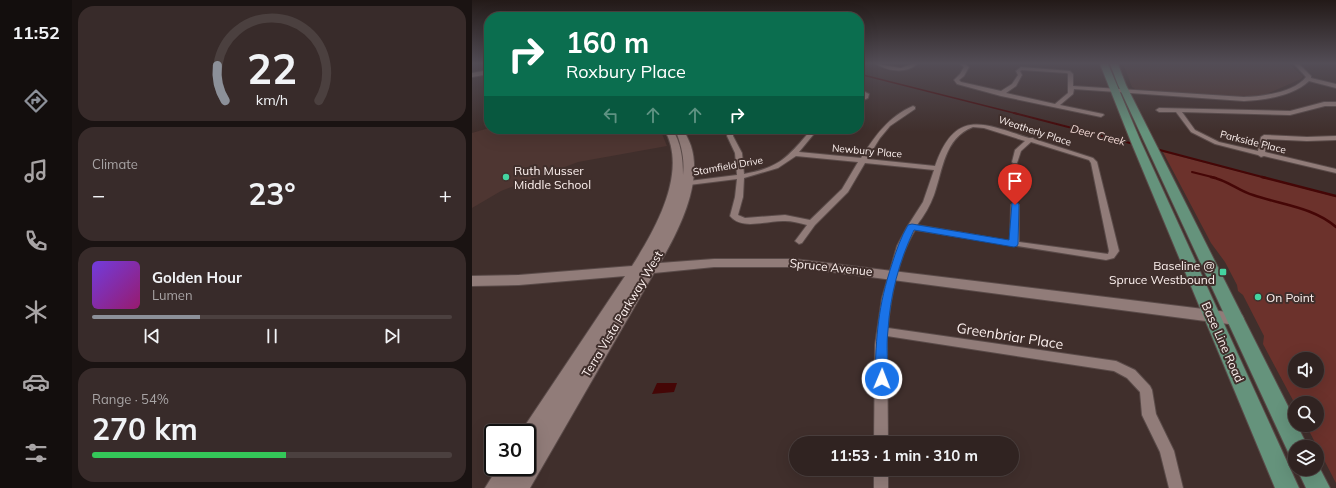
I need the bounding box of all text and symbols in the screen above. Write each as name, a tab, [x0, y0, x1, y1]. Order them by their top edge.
text: 11:52	[12, 21, 60, 44]
text: 160 m	[566, 25, 649, 60]
icon: right	[500, 28, 552, 80]
text: 22	[247, 42, 297, 94]
text: Roxbury Place	[566, 60, 686, 83]
icon: directions	[22, 87, 50, 115]
text: km/h	[256, 91, 288, 109]
icon: left	[600, 104, 622, 126]
icon: ahead	[642, 104, 664, 126]
icon: ahead	[684, 104, 706, 126]
icon: right	[726, 104, 748, 126]
street label: Weatherly Place	[997, 113, 1073, 149]
water label: Deer Creek	[1069, 121, 1127, 149]
street label: Parkside Place	[1219, 128, 1287, 156]
street label: Newbury Place	[831, 141, 903, 161]
street label: Stamfield Drive	[692, 153, 764, 179]
text: Climate	[92, 156, 138, 172]
icon: music	[22, 157, 50, 185]
place label: Ruth Musser Middle School	[514, 163, 591, 192]
pin	[998, 164, 1032, 205]
icon: arrive	[1004, 170, 1026, 192]
marker: Ruth Musser Middle School	[501, 172, 511, 182]
text: 23°	[248, 175, 296, 213]
text: −	[92, 181, 105, 209]
text: +	[439, 181, 452, 209]
icon: phone	[22, 227, 50, 255]
street label: Terra Vista Parkway West	[578, 248, 666, 380]
street label: Spruce Avenue	[789, 255, 873, 279]
place label: Baseline @ Spruce Westbound	[1109, 258, 1215, 287]
marker: Baseline @ Spruce Westbound	[1218, 267, 1228, 277]
text: Golden Hour	[152, 268, 242, 287]
text: Lumen	[152, 287, 193, 303]
place label: On Point	[1266, 290, 1314, 305]
marker: On Point	[1253, 292, 1263, 302]
icon: climate	[22, 298, 50, 326]
street label: Base Line Road	[1199, 299, 1247, 385]
street label: Greenbriar Place	[955, 319, 1065, 353]
icon: previous	[141, 325, 163, 347]
icon: pause	[261, 325, 283, 347]
icon: next	[381, 325, 403, 347]
map controls	[1288, 352, 1324, 476]
button: sound	[1288, 352, 1324, 388]
position arrow	[861, 358, 903, 400]
icon: car	[22, 368, 50, 396]
text: Range · 54%	[92, 391, 169, 407]
button: search	[1288, 396, 1324, 432]
text: 270 km	[92, 410, 198, 448]
speed limit sign: 30	[484, 424, 536, 476]
icon: filters	[22, 439, 50, 467]
button: layers	[1288, 440, 1324, 476]
text: 11:53 · 1 min · 310 m	[830, 446, 978, 465]

